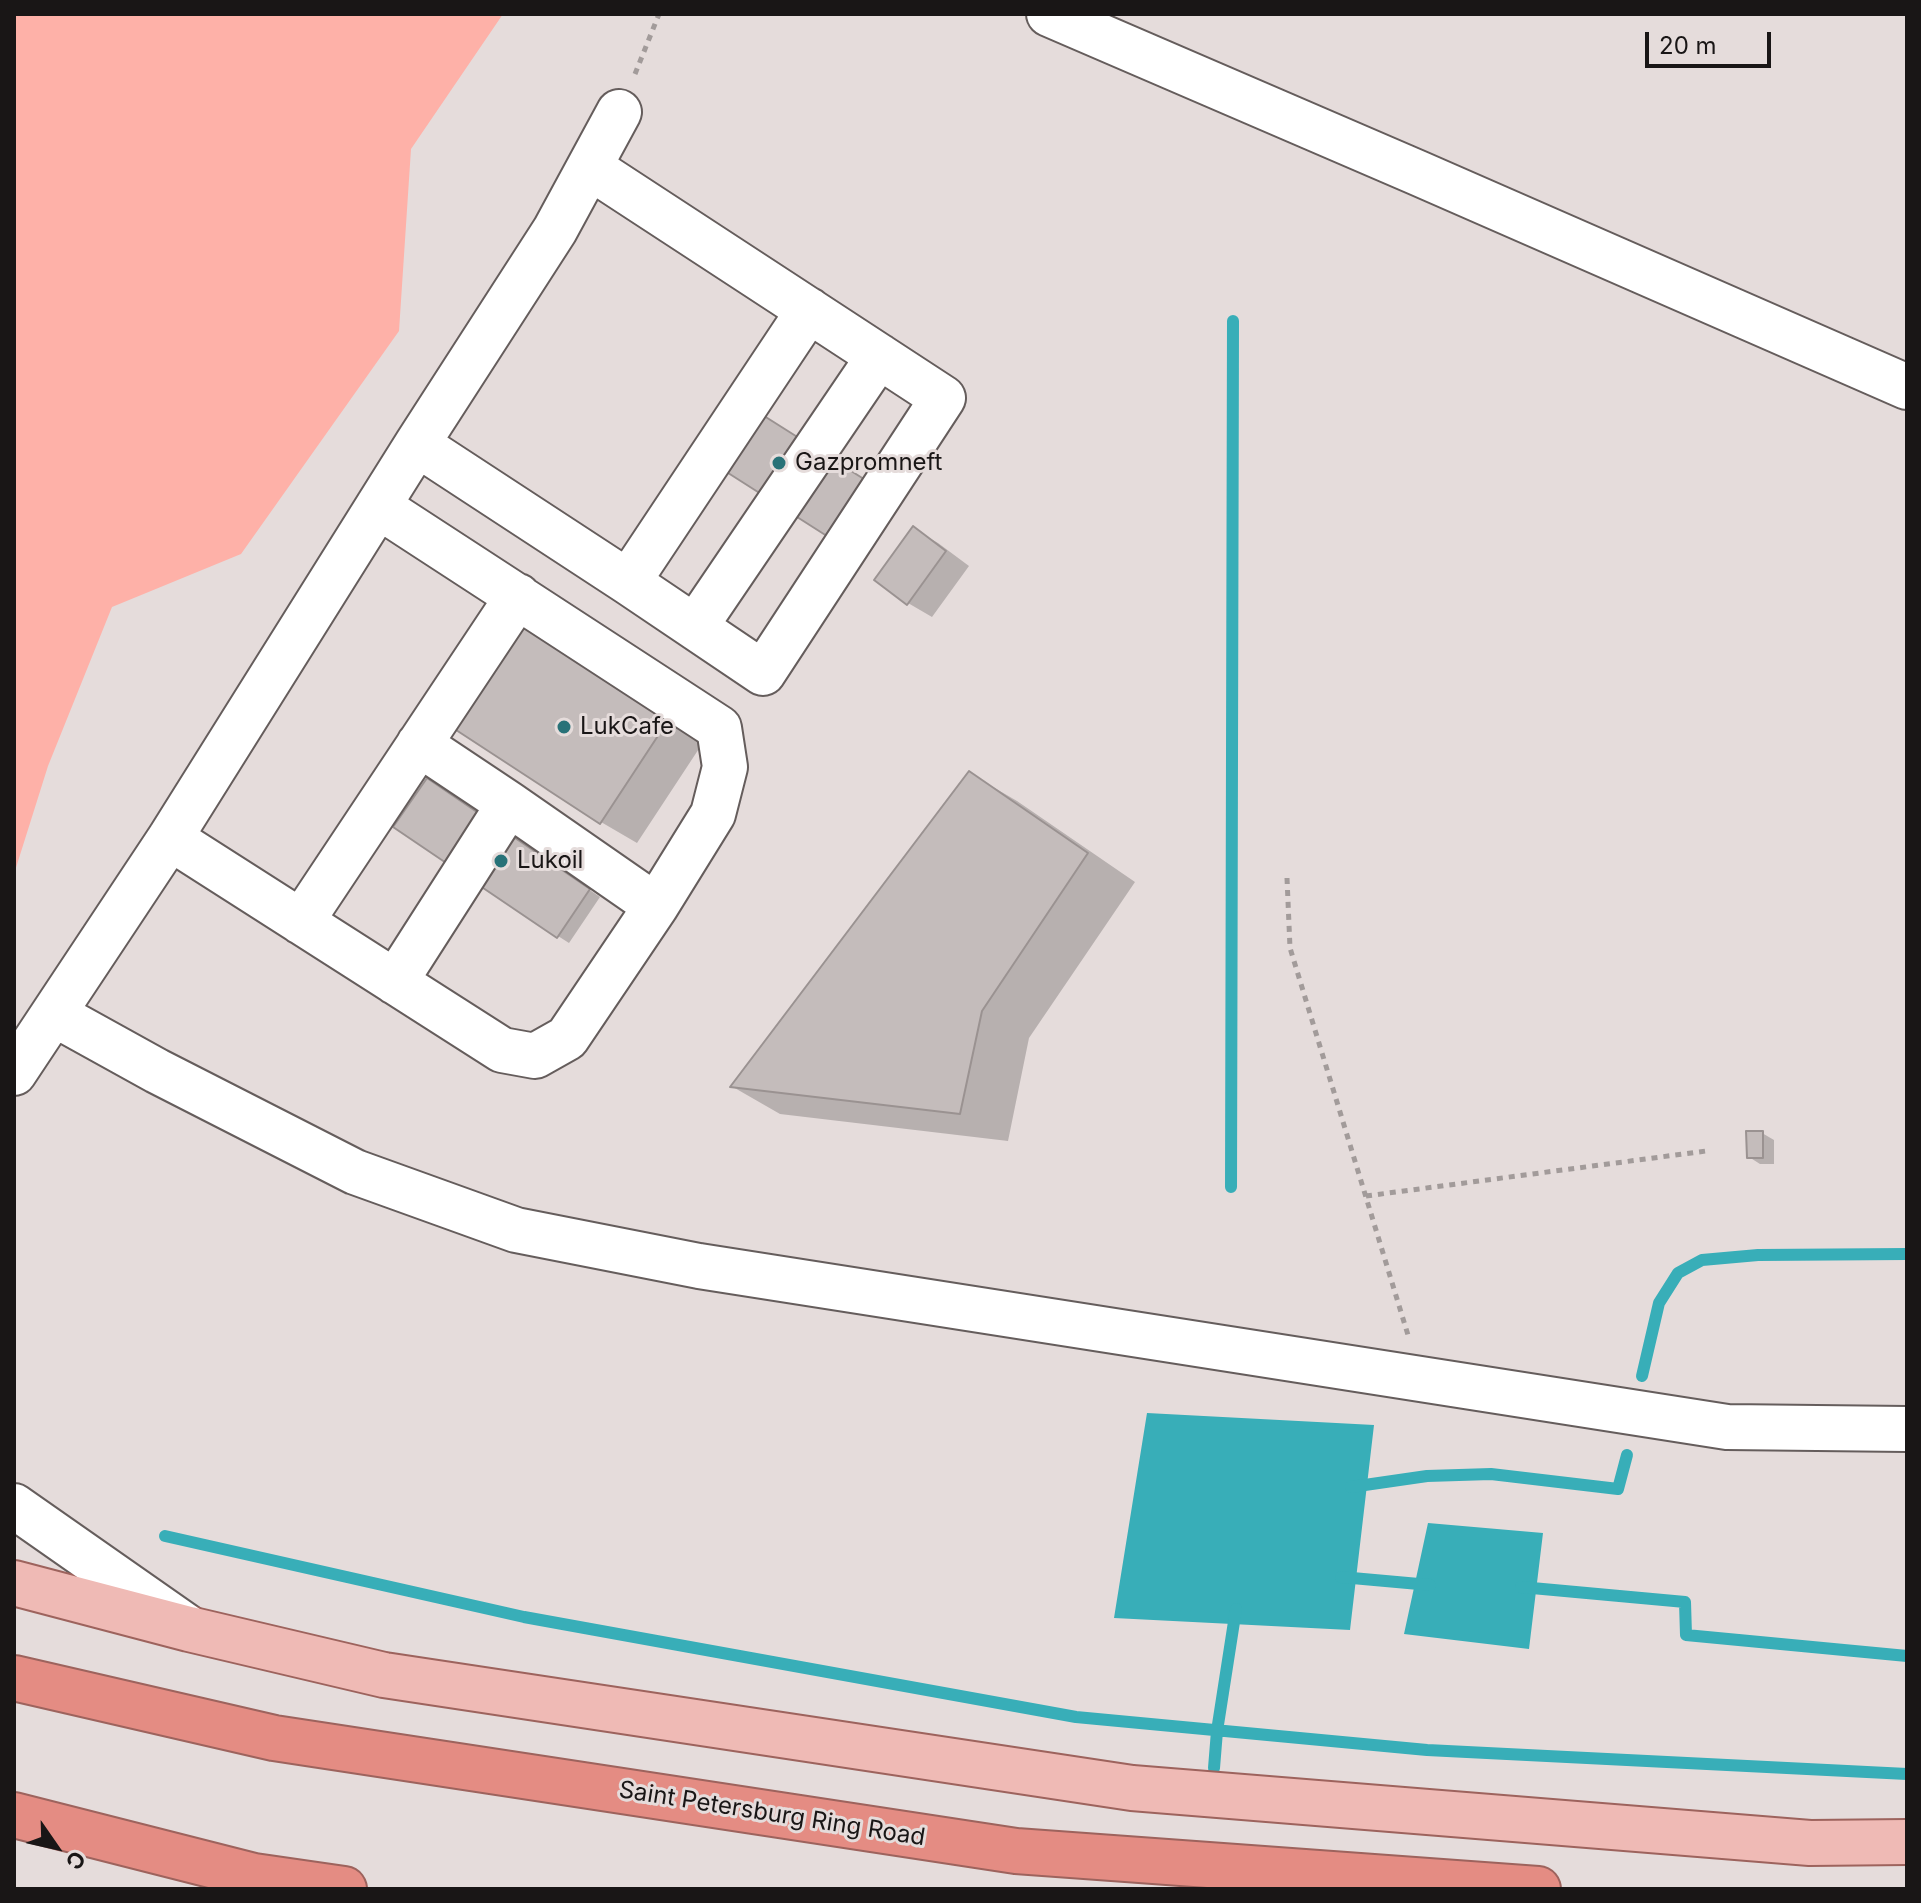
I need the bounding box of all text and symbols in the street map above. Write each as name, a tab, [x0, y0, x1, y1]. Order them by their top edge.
scale bar	[1649, 16, 1775, 66]
text: 20 m	[1659, 31, 1717, 60]
place label: Gazpromneft	[795, 449, 942, 477]
marker: Gazpromneft	[770, 454, 788, 472]
place label: LukCafe	[580, 713, 674, 741]
marker: LukCafe	[555, 718, 573, 736]
place label: Lukoil	[517, 847, 583, 875]
marker: Lukoil	[492, 852, 510, 870]
street label: Saint Petersburg Ring Road	[617, 1776, 927, 1852]
north arrow	[16, 1807, 96, 1887]
text: С	[61, 1846, 91, 1874]

